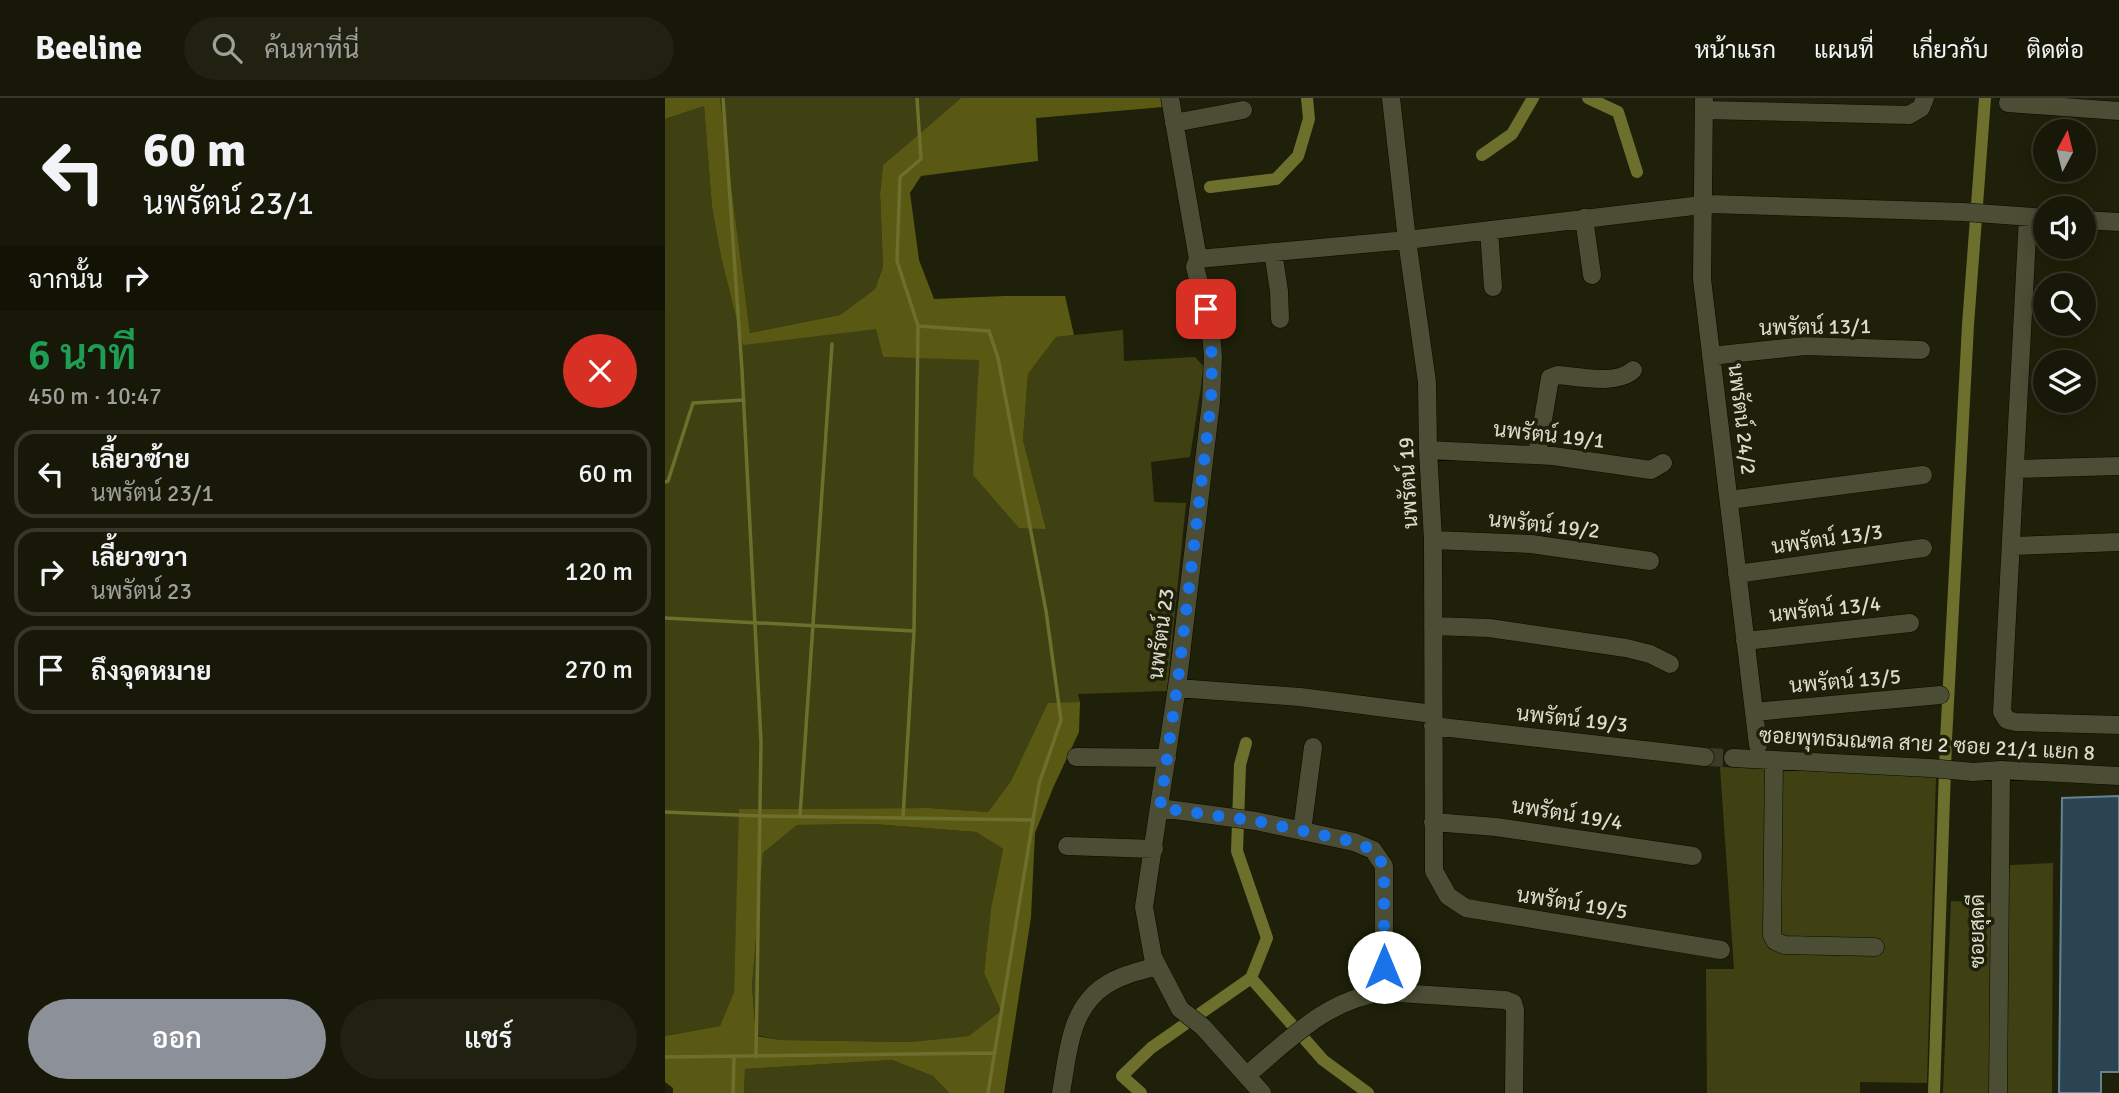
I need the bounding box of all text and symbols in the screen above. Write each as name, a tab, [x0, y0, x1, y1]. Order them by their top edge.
search box	[184, 17, 674, 80]
text: Beeline	[35, 28, 142, 69]
icon: search	[208, 29, 246, 67]
text: ค้นหาที่นี่	[264, 34, 359, 66]
text: หน้าแรก	[1695, 35, 1776, 65]
text: แผนที่	[1814, 35, 1874, 65]
text: เกี่ยวกับ	[1912, 35, 1989, 65]
text: ติดต่อ	[2027, 35, 2084, 65]
north arrow	[2033, 119, 2097, 182]
map controls	[2033, 119, 2096, 413]
text: 60 m	[143, 120, 246, 180]
icon: left	[28, 126, 119, 217]
text: นพรัตน์ 23/1	[143, 184, 314, 223]
button: sound	[2033, 196, 2096, 259]
icon: right	[117, 259, 155, 297]
text: จากนั้น	[28, 264, 103, 296]
button: search	[2033, 273, 2096, 336]
pin	[1176, 279, 1236, 339]
icon: arrive	[1187, 290, 1225, 328]
street label: นพรัตน์ 13/1	[1759, 312, 1871, 341]
text: 6 นาที	[28, 330, 136, 381]
button: close	[563, 334, 637, 408]
button: layers	[2033, 350, 2096, 413]
street label: นพรัตน์ 24/2	[1722, 362, 1763, 476]
text: 450 m · 10:47	[28, 382, 162, 411]
street label: นพรัตน์ 19/1	[1492, 415, 1606, 454]
street label: นพรัตน์ 19	[1392, 436, 1423, 530]
text: เลี้ยวซ้าย	[91, 444, 190, 476]
icon: left	[32, 455, 70, 493]
text: 60 m	[578, 458, 633, 490]
text: นพรัตน์ 23/1	[91, 479, 214, 508]
street label: นพรัตน์ 19/2	[1487, 505, 1601, 544]
street label: นพรัตน์ 13/3	[1769, 517, 1884, 560]
text: เลี้ยวขวา	[91, 542, 188, 574]
icon: right	[32, 553, 70, 591]
text: 120 m	[564, 556, 633, 588]
text: นพรัตน์ 23	[91, 577, 192, 606]
street label: นพรัตน์ 23	[1141, 587, 1180, 681]
street label: นพรัตน์ 13/4	[1768, 589, 1882, 628]
icon: arrive	[32, 651, 70, 689]
text: 270 m	[564, 654, 633, 686]
text: ถึงจุดหมาย	[91, 656, 212, 688]
street label: นพรัตน์ 13/5	[1788, 662, 1902, 699]
street label: นพรัตน์ 19/3	[1515, 699, 1629, 738]
street label: ซอยพุทธมณฑล สาย 2 ซอย 21/1 แยก 8	[1758, 722, 2096, 767]
street label: นพรัตน์ 19/4	[1510, 791, 1625, 836]
street label: นพรัตน์ 19/5	[1515, 880, 1630, 925]
street label: ซอยสุดดี	[1964, 894, 1991, 968]
position arrow	[1347, 930, 1421, 1004]
button: ออก	[28, 999, 326, 1079]
button: แชร์	[340, 999, 637, 1079]

